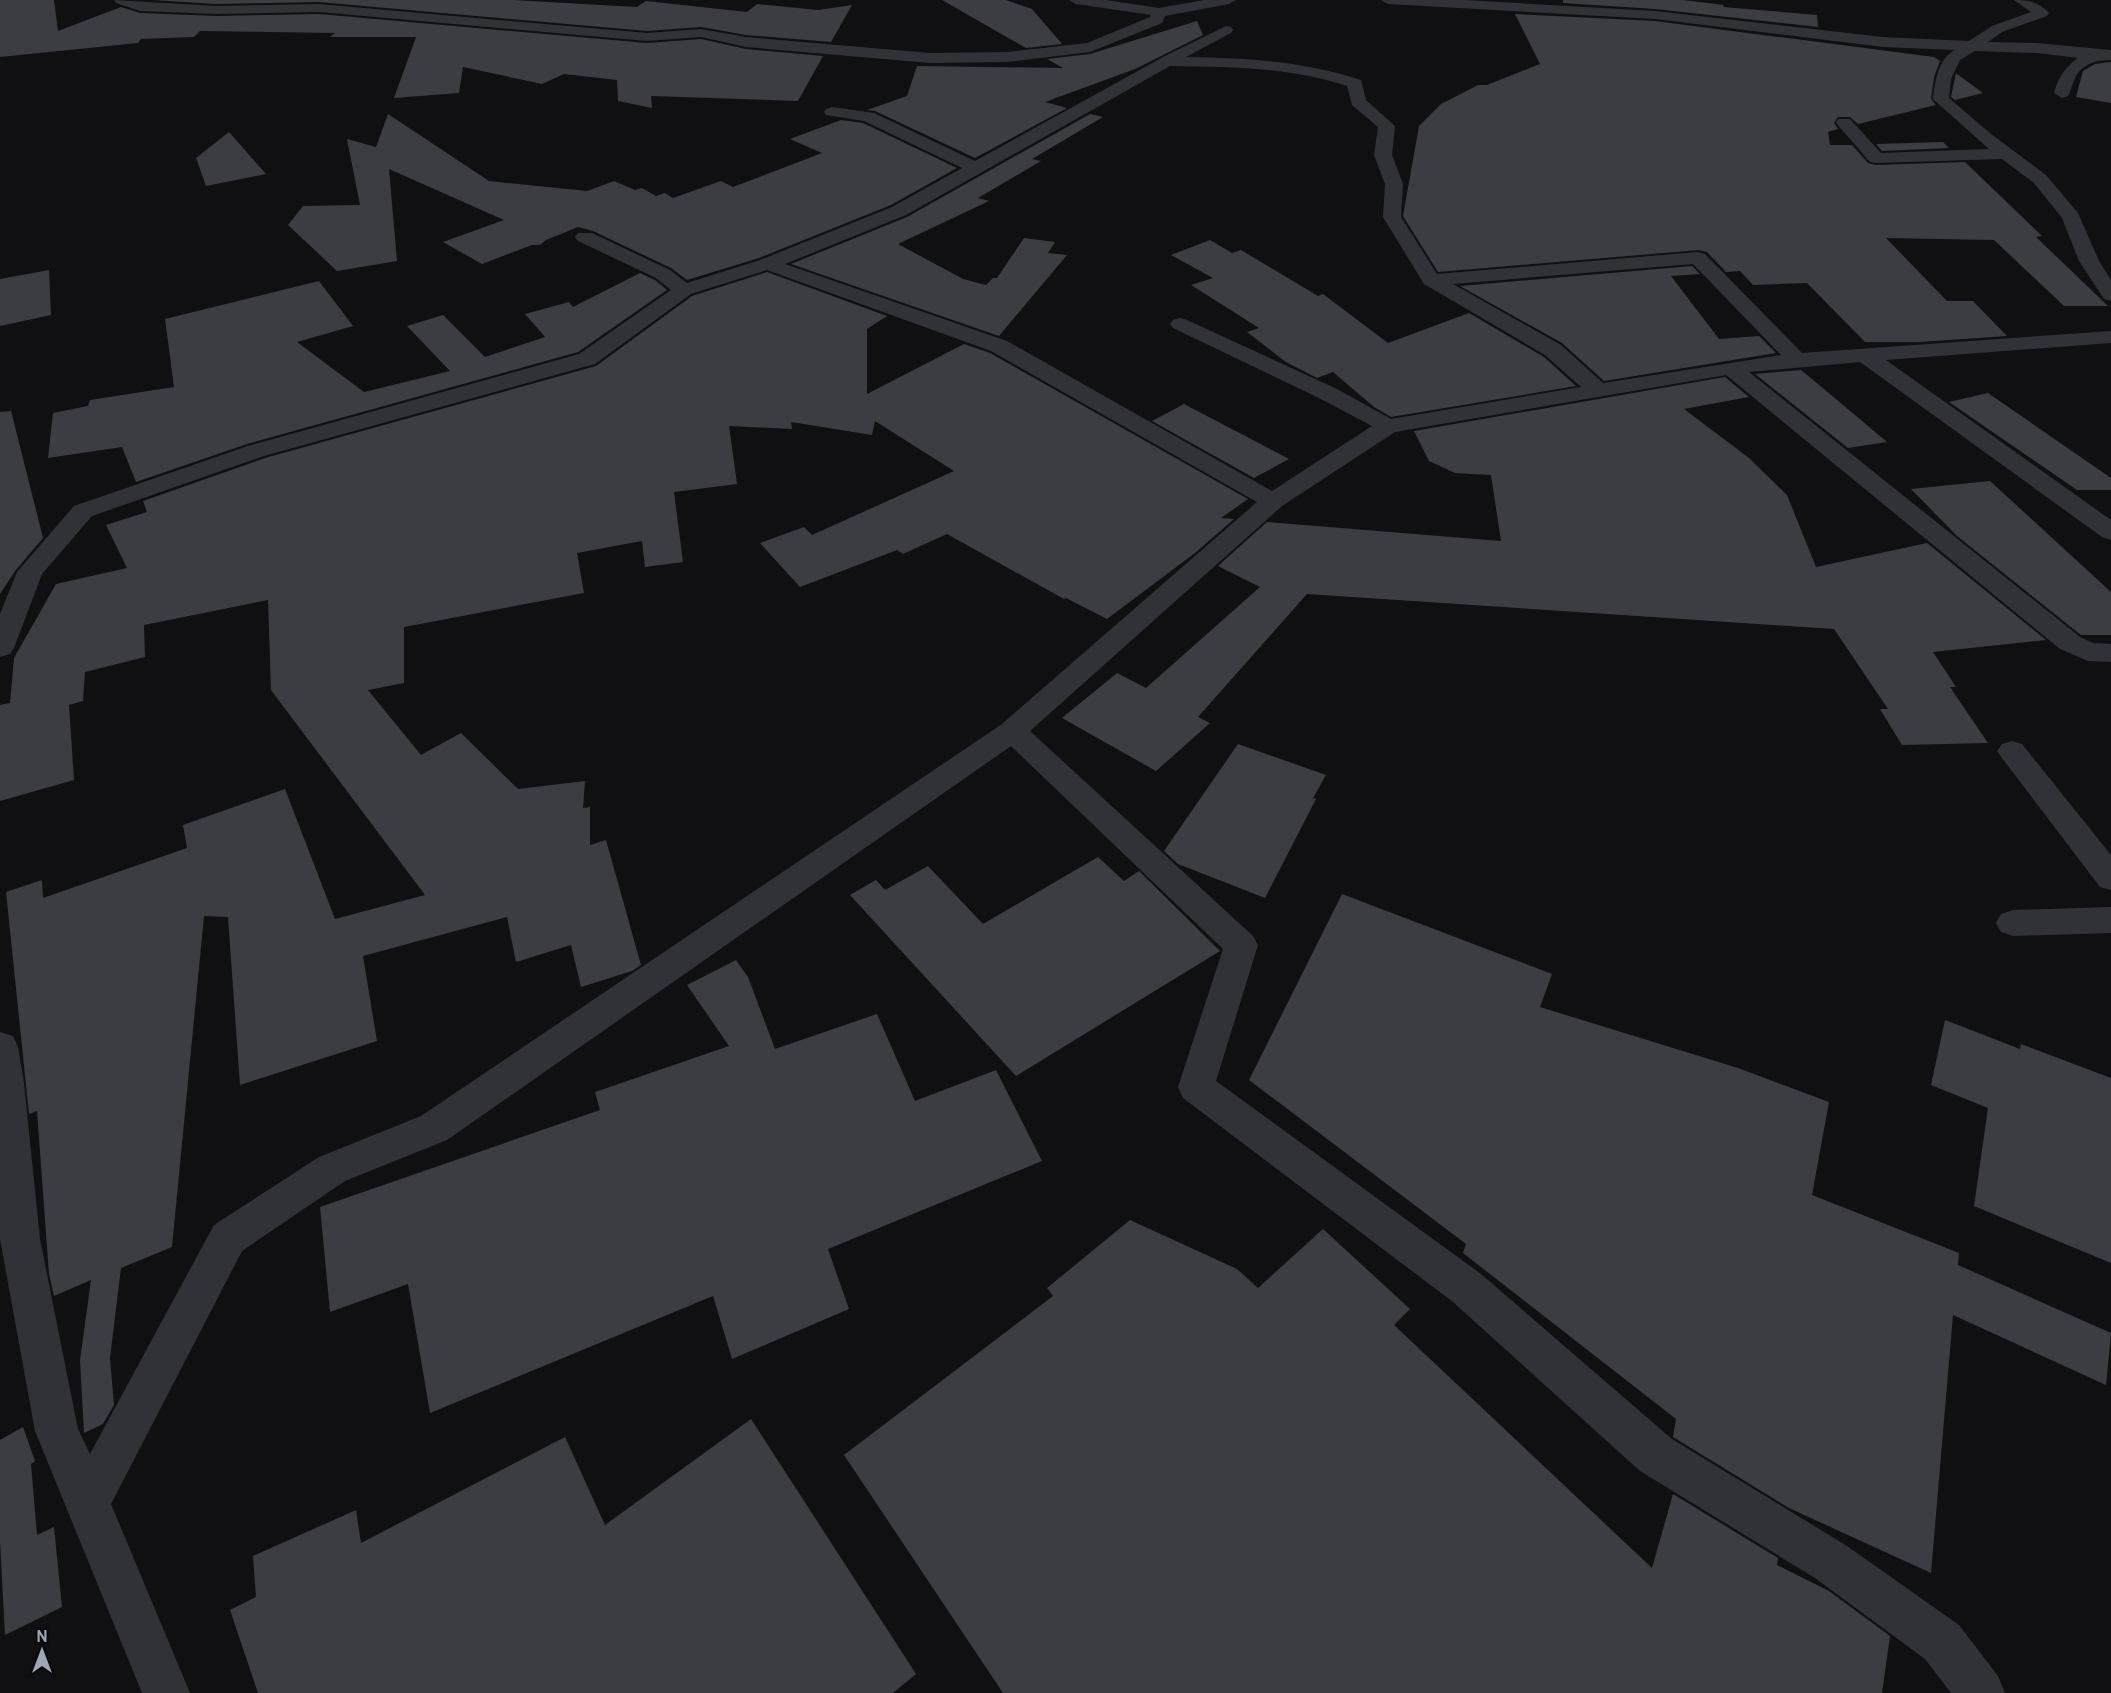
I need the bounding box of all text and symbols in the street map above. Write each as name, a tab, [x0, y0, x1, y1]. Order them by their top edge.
north arrow	[12, 1621, 72, 1681]
text: N	[36, 1628, 48, 1648]

